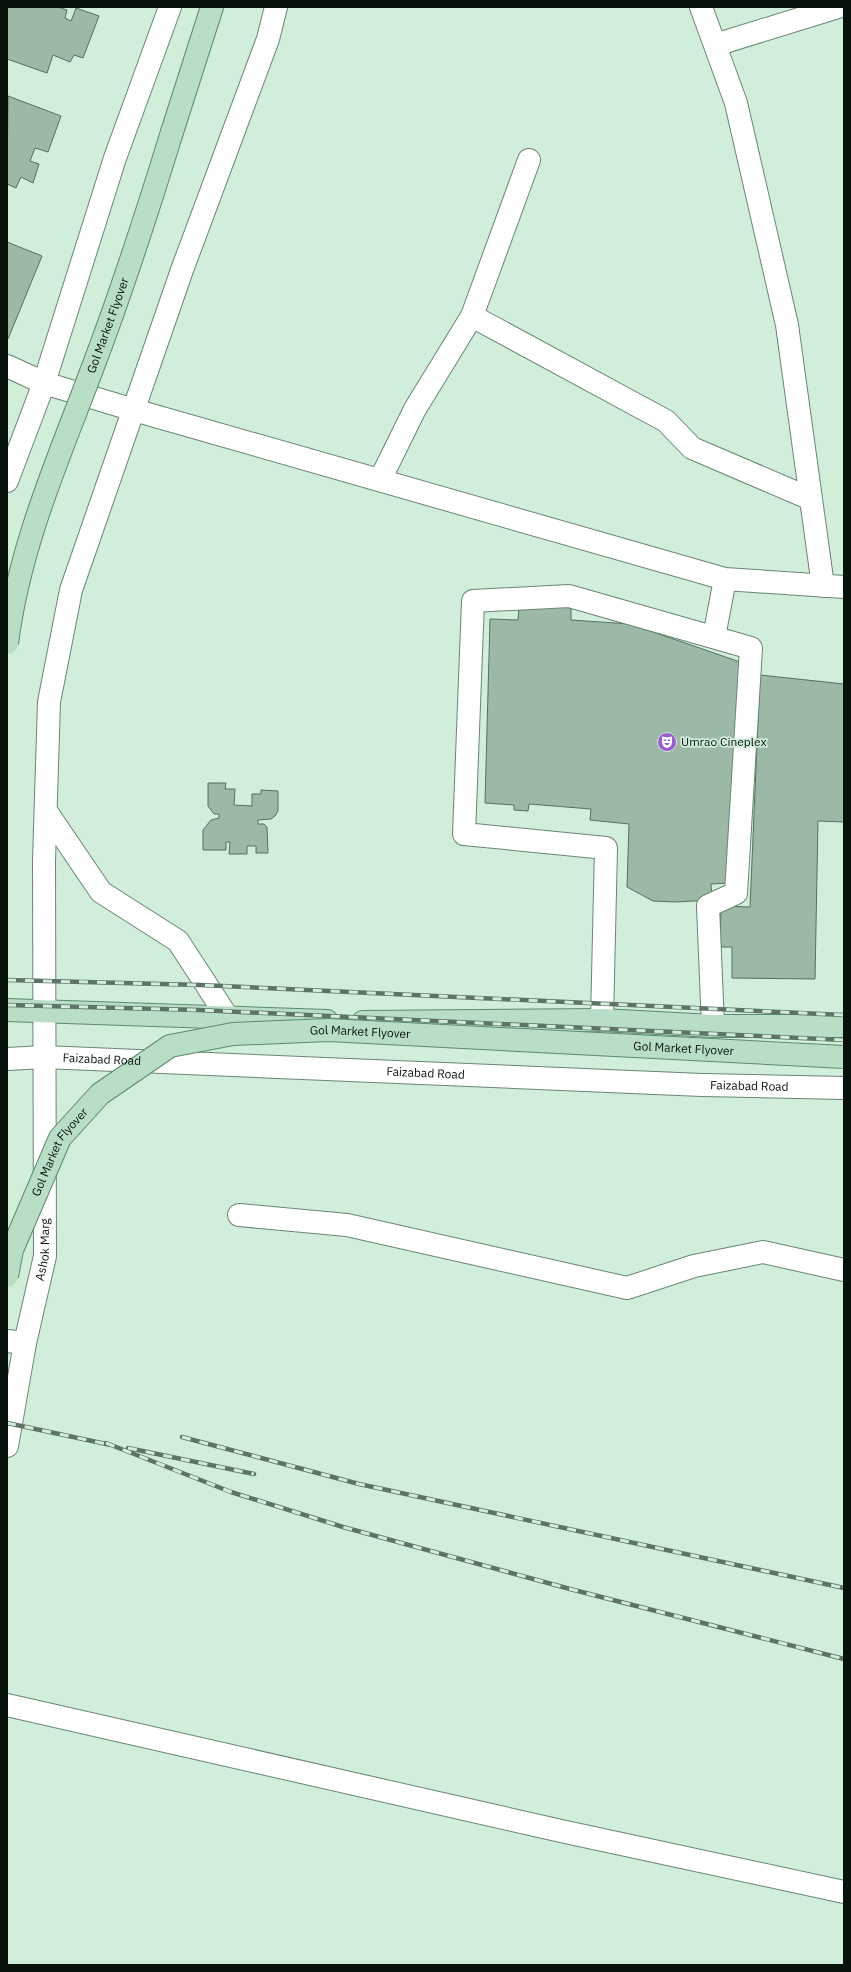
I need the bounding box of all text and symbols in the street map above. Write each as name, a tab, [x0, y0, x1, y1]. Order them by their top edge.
street label: Gol Market Flyover	[83, 275, 132, 375]
theatre icon: Umrao Cineplex	[656, 731, 678, 753]
place label: Umrao Cineplex	[681, 734, 767, 749]
street label: Gol Market Flyover	[309, 1022, 411, 1041]
street label: Gol Market Flyover	[633, 1038, 735, 1058]
street label: Faizabad Road	[62, 1050, 141, 1068]
street label: Faizabad Road	[386, 1064, 465, 1082]
street label: Faizabad Road	[710, 1077, 789, 1094]
street label: Gol Market Flyover	[28, 1104, 91, 1198]
street label: Ashok Marg	[32, 1218, 52, 1282]

